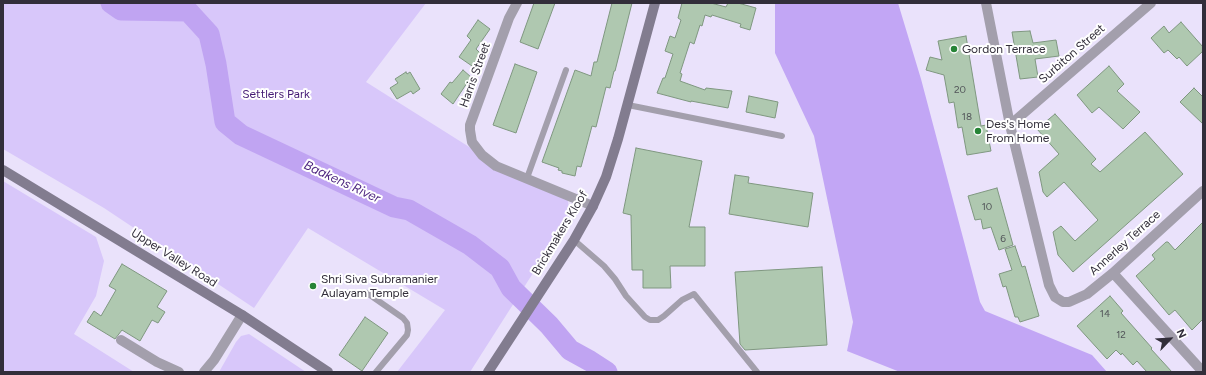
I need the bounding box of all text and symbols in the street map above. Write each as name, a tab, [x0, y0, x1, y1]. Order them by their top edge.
street label: Surbiton Street	[1036, 21, 1108, 87]
street label: Harris Street	[457, 41, 493, 109]
place label: Gordon Terrace	[962, 42, 1045, 56]
marker: Gordon Terrace	[949, 44, 959, 54]
house number: 20	[954, 84, 966, 96]
park label: Settlers Park	[242, 87, 310, 101]
house number: 18	[962, 111, 972, 123]
place label: Des's Home From Home	[986, 117, 1050, 145]
marker: Des's Home From Home	[973, 126, 983, 136]
water label: Baakens River	[301, 158, 383, 206]
street label: Brickmakers Kloof	[529, 188, 591, 278]
house number: 10	[982, 201, 992, 213]
street label: Annerley Terrace	[1087, 207, 1163, 279]
street label: Upper Valley Road	[128, 226, 220, 290]
house number: 6	[1000, 233, 1006, 245]
place label: Shri Siva Subramanier Aulayam Temple	[321, 272, 438, 300]
marker: Shri Siva Subramanier Aulayam Temple	[308, 281, 318, 291]
house number: 14	[1100, 308, 1110, 320]
north arrow	[1150, 319, 1190, 359]
text: N	[1174, 327, 1189, 340]
house number: 12	[1116, 329, 1126, 341]

